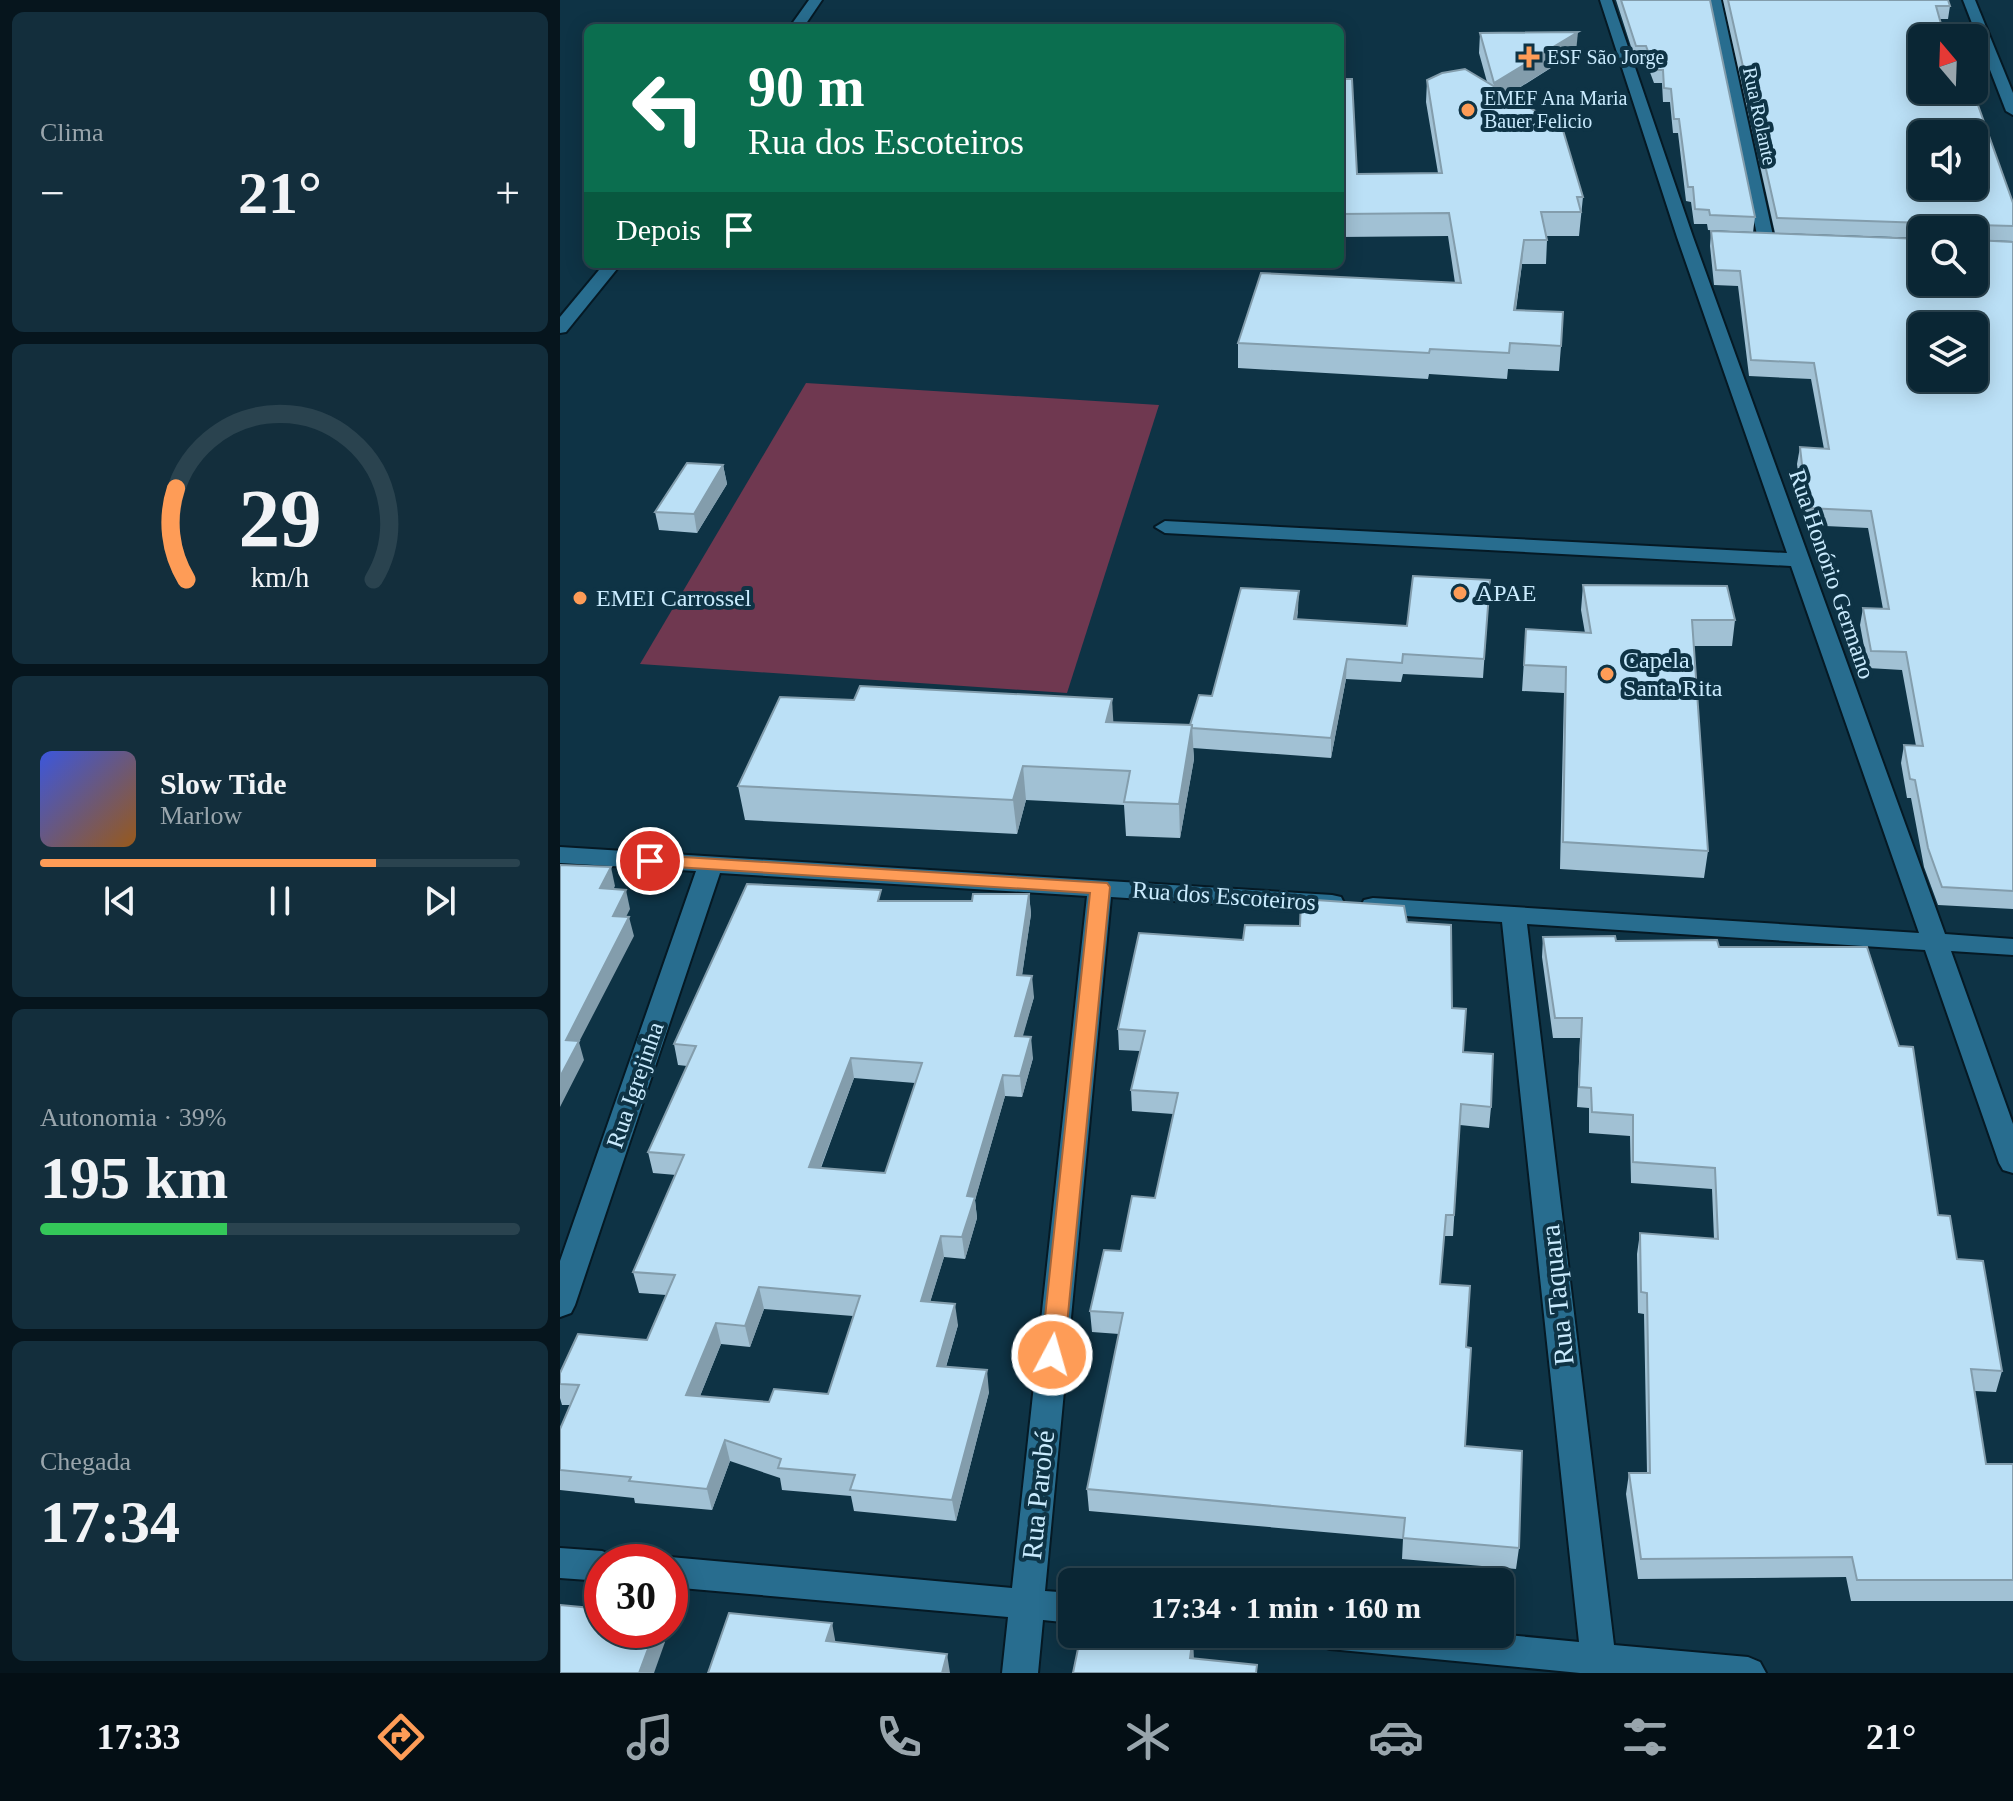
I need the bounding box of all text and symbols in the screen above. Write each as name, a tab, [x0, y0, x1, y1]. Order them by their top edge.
north arrow	[1908, 24, 1988, 104]
map controls	[1908, 24, 1988, 392]
marker: ESF São Jorge	[1518, 46, 1540, 68]
place label: ESF São Jorge	[1547, 46, 1665, 69]
icon: left	[616, 56, 720, 160]
text: 90 m	[748, 56, 865, 118]
street label: Rua Rolante	[1739, 65, 1781, 167]
place label: EMEF Ana Maria Bauer Felicio	[1484, 87, 1627, 132]
marker: EMEF Ana Maria Bauer Felicio	[1459, 101, 1477, 119]
text: Clima	[40, 118, 104, 147]
button: sound	[1908, 120, 1988, 200]
text: Rua dos Escoteiros	[748, 122, 1024, 162]
text: 21°	[238, 160, 322, 226]
text: −	[40, 169, 65, 218]
text: +	[495, 169, 520, 218]
icon: arrive	[717, 208, 761, 252]
text: Depois	[616, 213, 701, 246]
button: search	[1908, 216, 1988, 296]
button: layers	[1908, 312, 1988, 392]
street label: Rua Honório Germano	[1784, 466, 1880, 682]
text: 29	[238, 472, 322, 564]
text: km/h	[251, 562, 309, 593]
place label: APAE	[1476, 580, 1536, 606]
marker: APAE	[1451, 584, 1469, 602]
place label: EMEI Carrossel	[596, 585, 752, 611]
marker: EMEI Carrossel	[571, 589, 589, 607]
place label: Capela Santa Rita	[1623, 647, 1723, 701]
marker: Capela Santa Rita	[1598, 665, 1616, 683]
text: Slow Tide	[160, 767, 286, 800]
text: Marlow	[160, 801, 242, 830]
pin	[616, 827, 684, 895]
icon: arrive	[628, 839, 672, 883]
street label: Rua dos Escoteiros	[1131, 877, 1317, 915]
icon: previous	[98, 879, 142, 923]
icon: pause	[258, 879, 302, 923]
icon: next	[418, 879, 462, 923]
street label: Rua Igrejinha	[601, 1018, 669, 1151]
text: Autonomia · 39%	[40, 1103, 226, 1132]
text: 195 km	[40, 1145, 228, 1211]
street label: Rua Taquara	[1534, 1223, 1580, 1367]
position arrow	[1010, 1313, 1094, 1397]
street label: Rua Parobé	[1016, 1429, 1060, 1561]
text: Chegada	[40, 1447, 131, 1476]
text: 17:34	[40, 1489, 180, 1555]
speed limit sign: 30	[584, 1544, 688, 1648]
text: 17:34 · 1 min · 160 m	[1151, 1591, 1421, 1624]
icon: directions	[373, 1709, 429, 1765]
icon: music	[622, 1709, 678, 1765]
icon: phone	[871, 1709, 927, 1765]
icon: climate	[1120, 1709, 1176, 1765]
icon: car	[1368, 1709, 1424, 1765]
icon: filters	[1617, 1709, 1673, 1765]
text: 17:33	[96, 1717, 180, 1757]
text: 21°	[1866, 1717, 1917, 1757]

